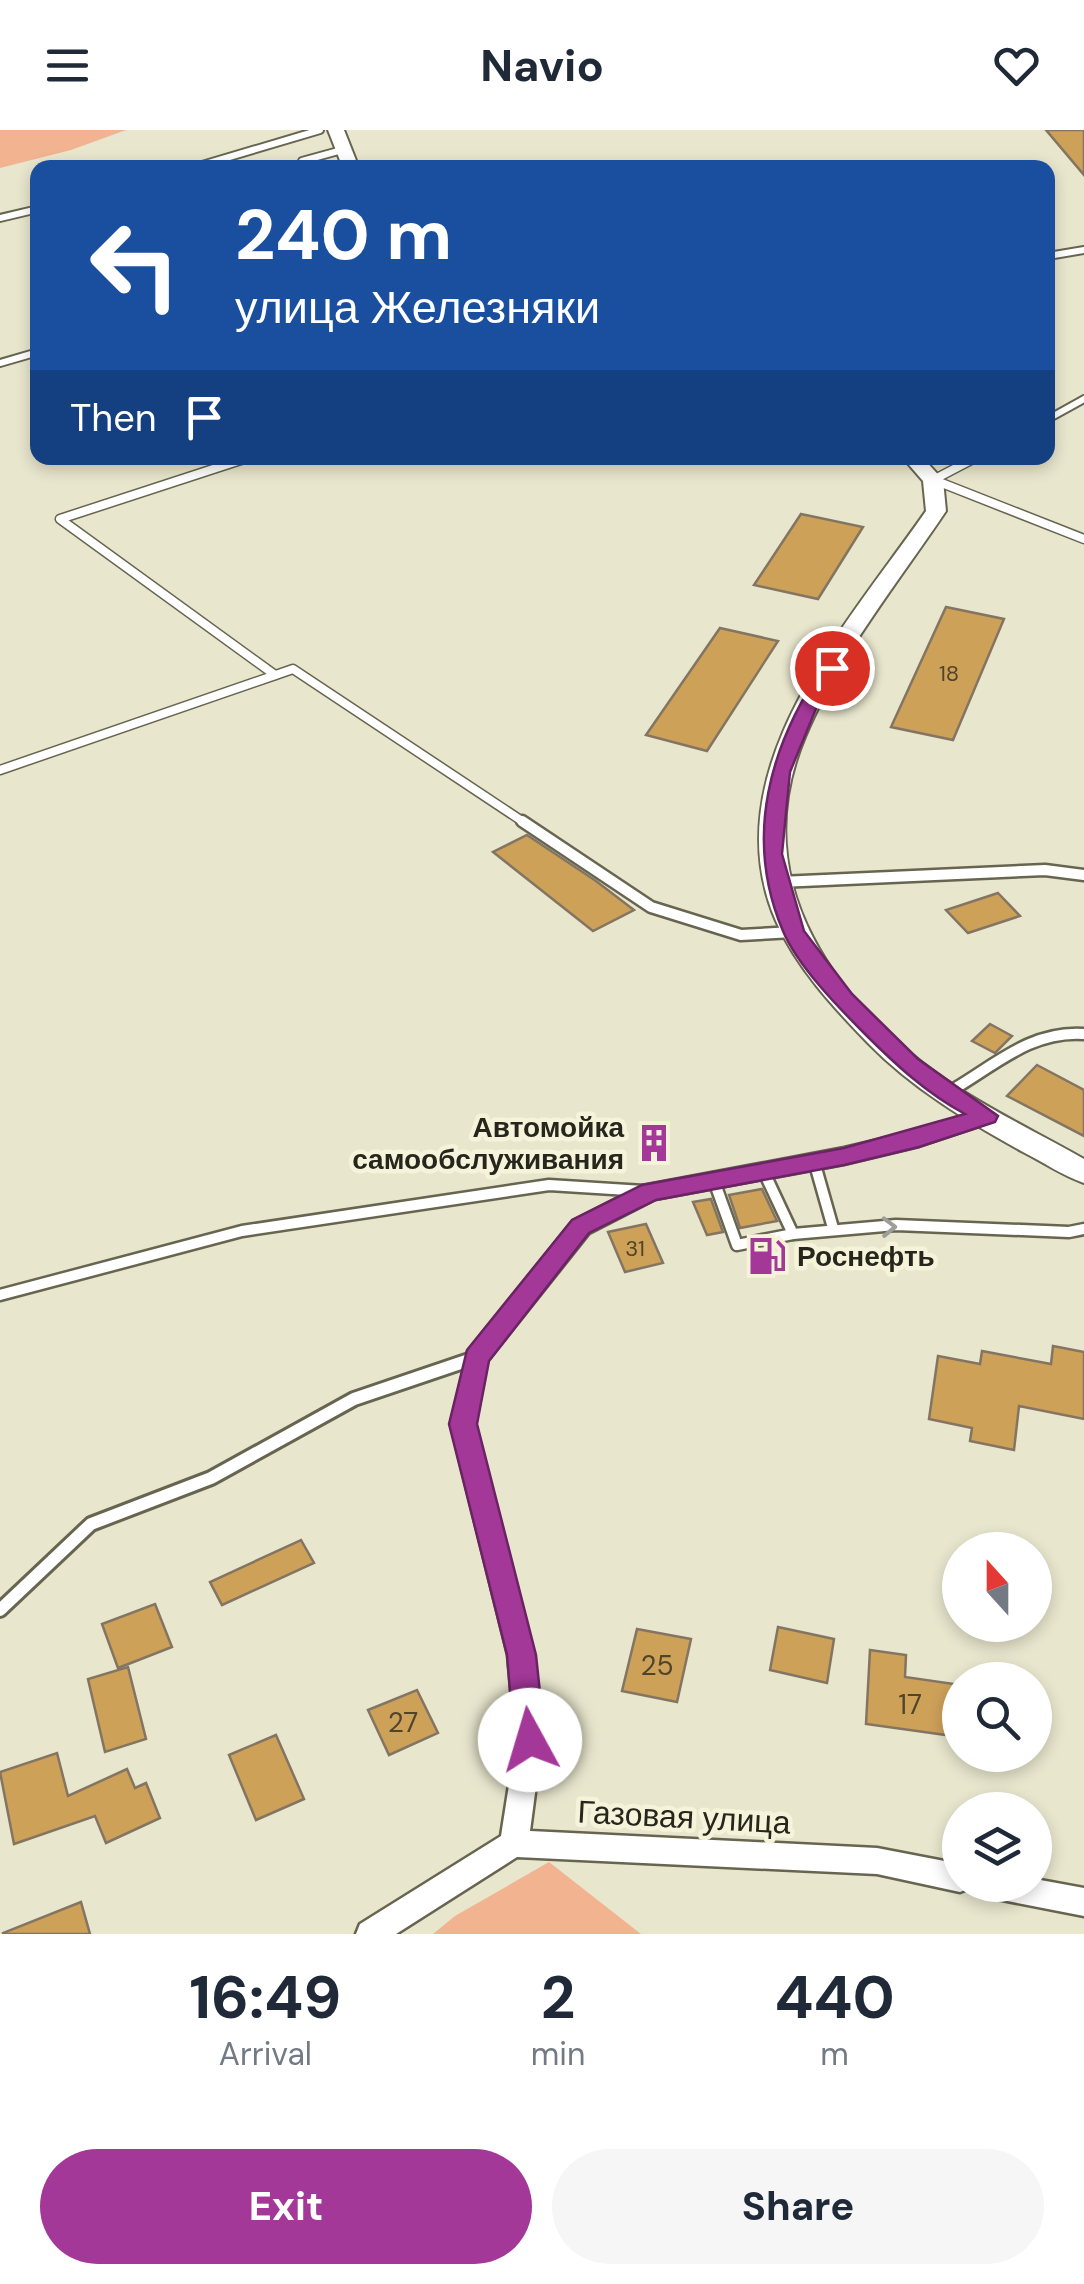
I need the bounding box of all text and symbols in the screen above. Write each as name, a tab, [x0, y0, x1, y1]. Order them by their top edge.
text: Navio	[480, 36, 604, 95]
icon: menu	[40, 38, 95, 93]
icon: heart	[989, 38, 1044, 93]
text: 240 m	[235, 190, 452, 281]
icon: left	[70, 200, 200, 330]
text: улица Железняки	[235, 278, 600, 337]
icon: arrive	[177, 390, 232, 445]
text: Then	[70, 393, 157, 443]
pin	[790, 626, 875, 711]
icon: arrive	[805, 641, 860, 696]
house number: 18	[939, 659, 959, 688]
place label: Автомойка самообслуживания	[352, 1109, 624, 1178]
building icon: Автомойка самообслуживания	[633, 1122, 675, 1164]
one-way arrow	[882, 1216, 898, 1238]
house number: 31	[625, 1234, 645, 1263]
fuel station icon: Роснефть	[746, 1235, 788, 1277]
place label: Роснефть	[797, 1238, 935, 1275]
north arrow	[942, 1532, 1052, 1642]
map controls	[942, 1532, 1052, 1902]
house number: 25	[640, 1647, 674, 1684]
button: search	[942, 1662, 1052, 1772]
house number: 17	[898, 1686, 922, 1723]
position arrow	[478, 1688, 582, 1792]
house number: 27	[388, 1704, 418, 1741]
street label: Газовая улица	[576, 1790, 792, 1844]
button: layers	[942, 1792, 1052, 1902]
text: 16:49	[189, 1958, 341, 2037]
text: 2	[541, 1958, 575, 2037]
text: 440	[775, 1958, 895, 2037]
text: Arrival	[219, 2033, 312, 2075]
text: min	[531, 2033, 585, 2075]
text: m	[820, 2033, 849, 2075]
button: Exit	[40, 2149, 532, 2264]
button: Share	[552, 2149, 1044, 2264]

